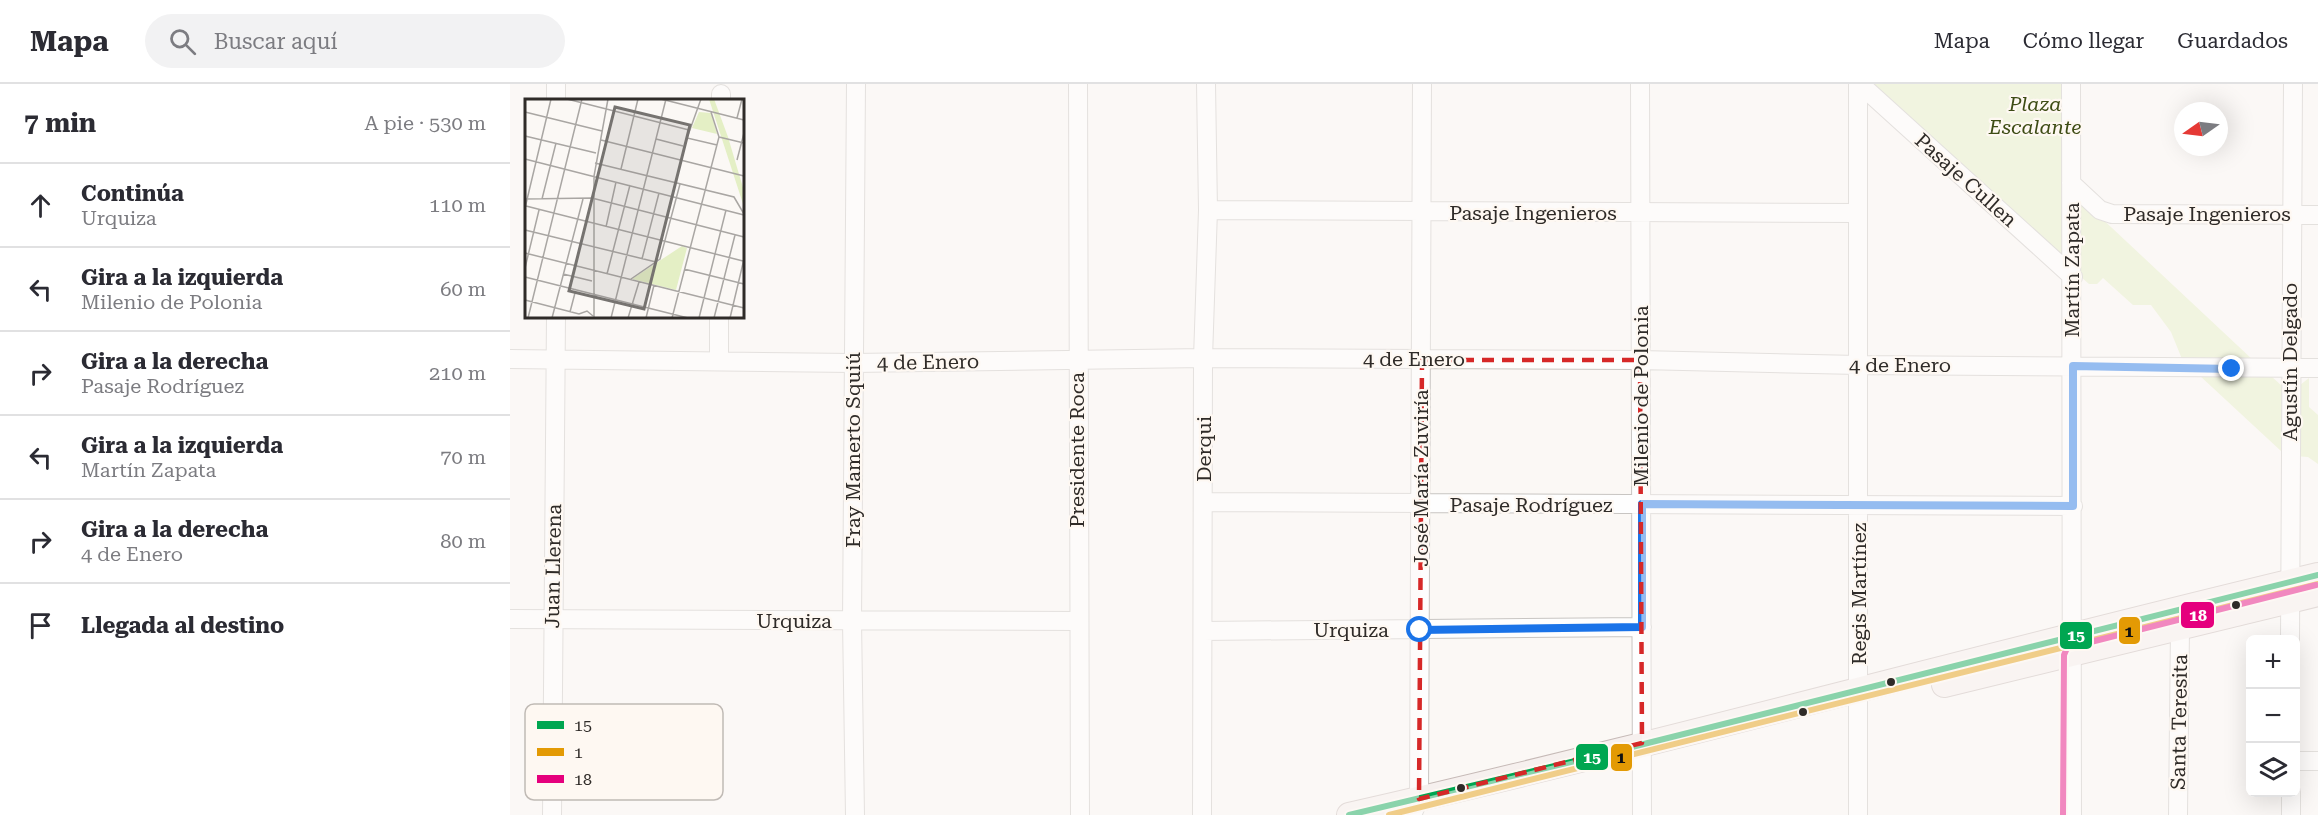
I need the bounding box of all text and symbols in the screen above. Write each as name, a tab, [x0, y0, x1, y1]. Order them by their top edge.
search box	[145, 14, 565, 68]
text: Mapa	[30, 25, 109, 58]
icon: search	[166, 25, 199, 58]
text: Buscar aquí	[214, 29, 338, 54]
text: Mapa	[1934, 29, 1990, 53]
text: Cómo llegar	[2023, 29, 2144, 53]
text: Guardados	[2177, 29, 2288, 53]
park label: Plaza Escalante	[1988, 92, 2081, 139]
inset map	[525, 99, 744, 318]
north arrow	[2174, 102, 2228, 156]
text: 7 min	[24, 108, 96, 138]
text: A pie · 530 m	[364, 111, 486, 135]
street label: Pasaje Cullen	[1910, 128, 2022, 232]
text: Continúa	[81, 181, 184, 206]
icon: ahead	[24, 189, 57, 222]
text: 110 m	[429, 193, 486, 217]
street label: Pasaje Ingenieros	[1449, 201, 1617, 225]
street label: Martín Zapata	[2060, 202, 2084, 338]
street label: Pasaje Ingenieros	[2123, 202, 2291, 226]
text: Urquiza	[81, 206, 156, 230]
text: Gira a la izquierda	[81, 265, 283, 290]
icon: left	[24, 273, 57, 306]
text: 60 m	[440, 277, 486, 301]
street label: Agustín Delgado	[2278, 283, 2302, 441]
text: Milenio de Polonia	[81, 290, 262, 314]
street label: Milenio de Polonia	[1629, 305, 1653, 487]
street label: 4 de Enero	[1363, 347, 1465, 371]
text: Gira a la derecha	[81, 349, 268, 374]
street label: 4 de Enero	[877, 349, 979, 375]
street label: Fray Mamerto Squiú	[841, 352, 865, 548]
street label: 4 de Enero	[1849, 353, 1951, 377]
route end	[2218, 355, 2244, 381]
icon: right	[24, 357, 57, 390]
text: 210 m	[429, 361, 486, 385]
street label: Presidente Roca	[1065, 372, 1089, 528]
text: Pasaje Rodríguez	[81, 374, 244, 398]
street label: José María Zuviría	[1409, 389, 1433, 567]
street label: Derqui	[1192, 416, 1216, 482]
text: Gira a la izquierda	[81, 433, 283, 458]
icon: left	[24, 441, 57, 474]
text: 70 m	[440, 445, 486, 469]
text: Martín Zapata	[81, 458, 216, 482]
street label: Pasaje Rodríguez	[1450, 493, 1612, 517]
street label: Juan Llerena	[540, 503, 566, 628]
text: Gira a la derecha	[81, 517, 268, 542]
street label: Regis Martínez	[1847, 523, 1871, 665]
icon: right	[24, 525, 57, 558]
text: 80 m	[440, 529, 486, 553]
text: 4 de Enero	[81, 542, 183, 566]
unlabelled marker	[2230, 599, 2242, 611]
line badge: 18	[2180, 601, 2215, 629]
text: 18	[2189, 606, 2207, 625]
icon: arrive	[24, 609, 57, 642]
street label: Urquiza	[756, 609, 832, 633]
text: Llegada al destino	[81, 613, 284, 638]
route start	[1406, 616, 1432, 642]
line badge: 1	[2118, 616, 2141, 645]
street label: Urquiza	[1313, 618, 1389, 642]
line badge: 15	[2059, 621, 2093, 650]
text: 1	[2125, 622, 2134, 641]
text: 15	[2067, 626, 2085, 645]
map controls	[2246, 635, 2300, 797]
button: +	[2246, 635, 2300, 689]
street label: Santa Teresita	[2166, 654, 2192, 790]
unlabelled marker	[1885, 676, 1897, 688]
button: −	[2246, 689, 2300, 743]
legend	[525, 704, 723, 800]
unlabelled marker	[1797, 706, 1809, 718]
text: 15	[574, 716, 592, 735]
text: 1	[574, 743, 583, 762]
line badge: 15	[1575, 743, 1609, 771]
line badge: 1	[1610, 743, 1633, 772]
button: layers	[2246, 743, 2300, 797]
text: 15	[1583, 748, 1601, 767]
text: 1	[1617, 748, 1626, 767]
text: 18	[574, 770, 592, 789]
unlabelled marker	[1455, 782, 1467, 794]

